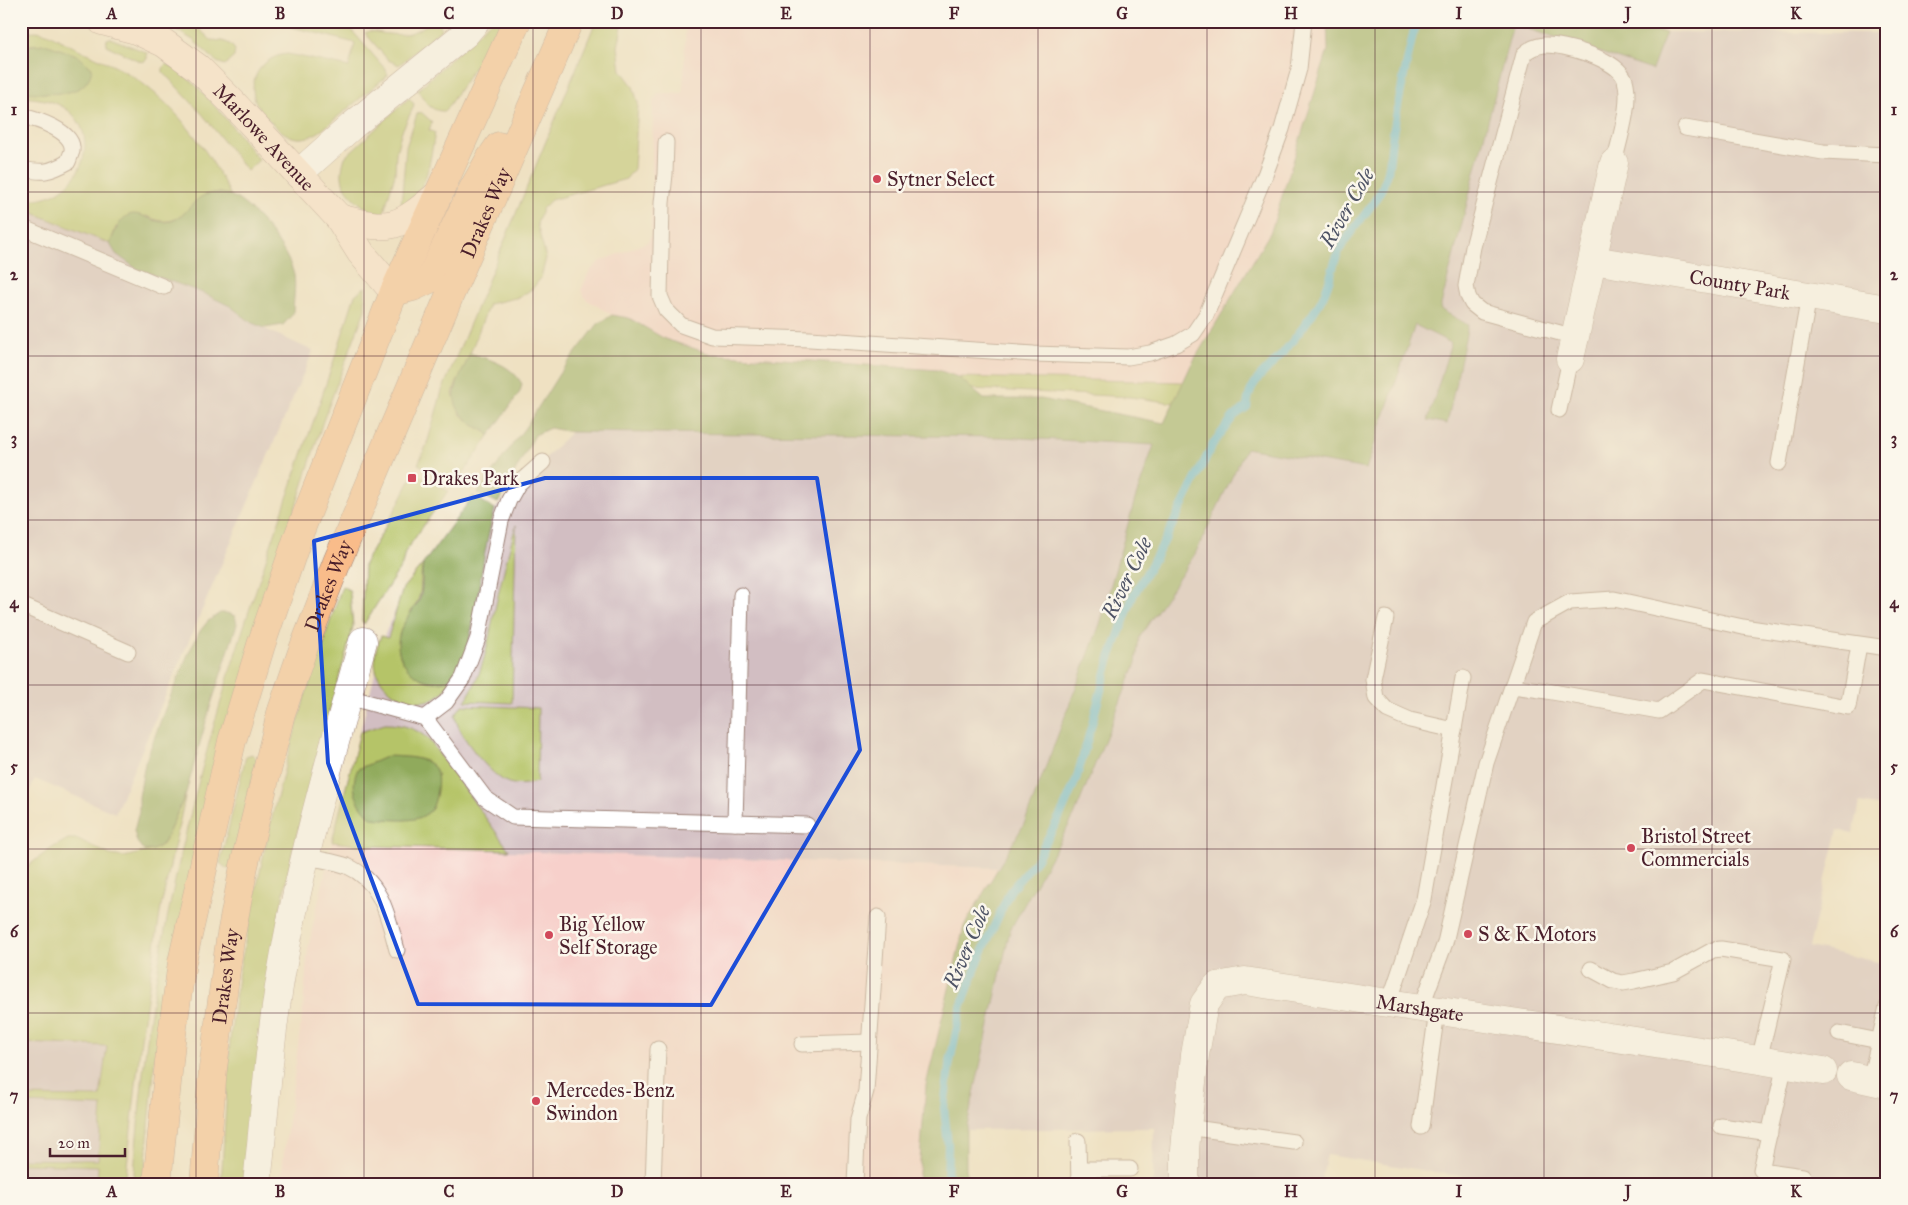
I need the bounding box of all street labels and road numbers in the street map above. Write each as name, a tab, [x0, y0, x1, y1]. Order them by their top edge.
street label: Marlowe Avenue	[209, 79, 320, 196]
street label: Drakes Way	[455, 163, 516, 262]
street label: County Park	[1688, 264, 1793, 305]
street label: Drakes Way	[299, 536, 357, 635]
street label: Drakes Way	[207, 926, 244, 1026]
street label: Marshgate	[1375, 989, 1465, 1026]

